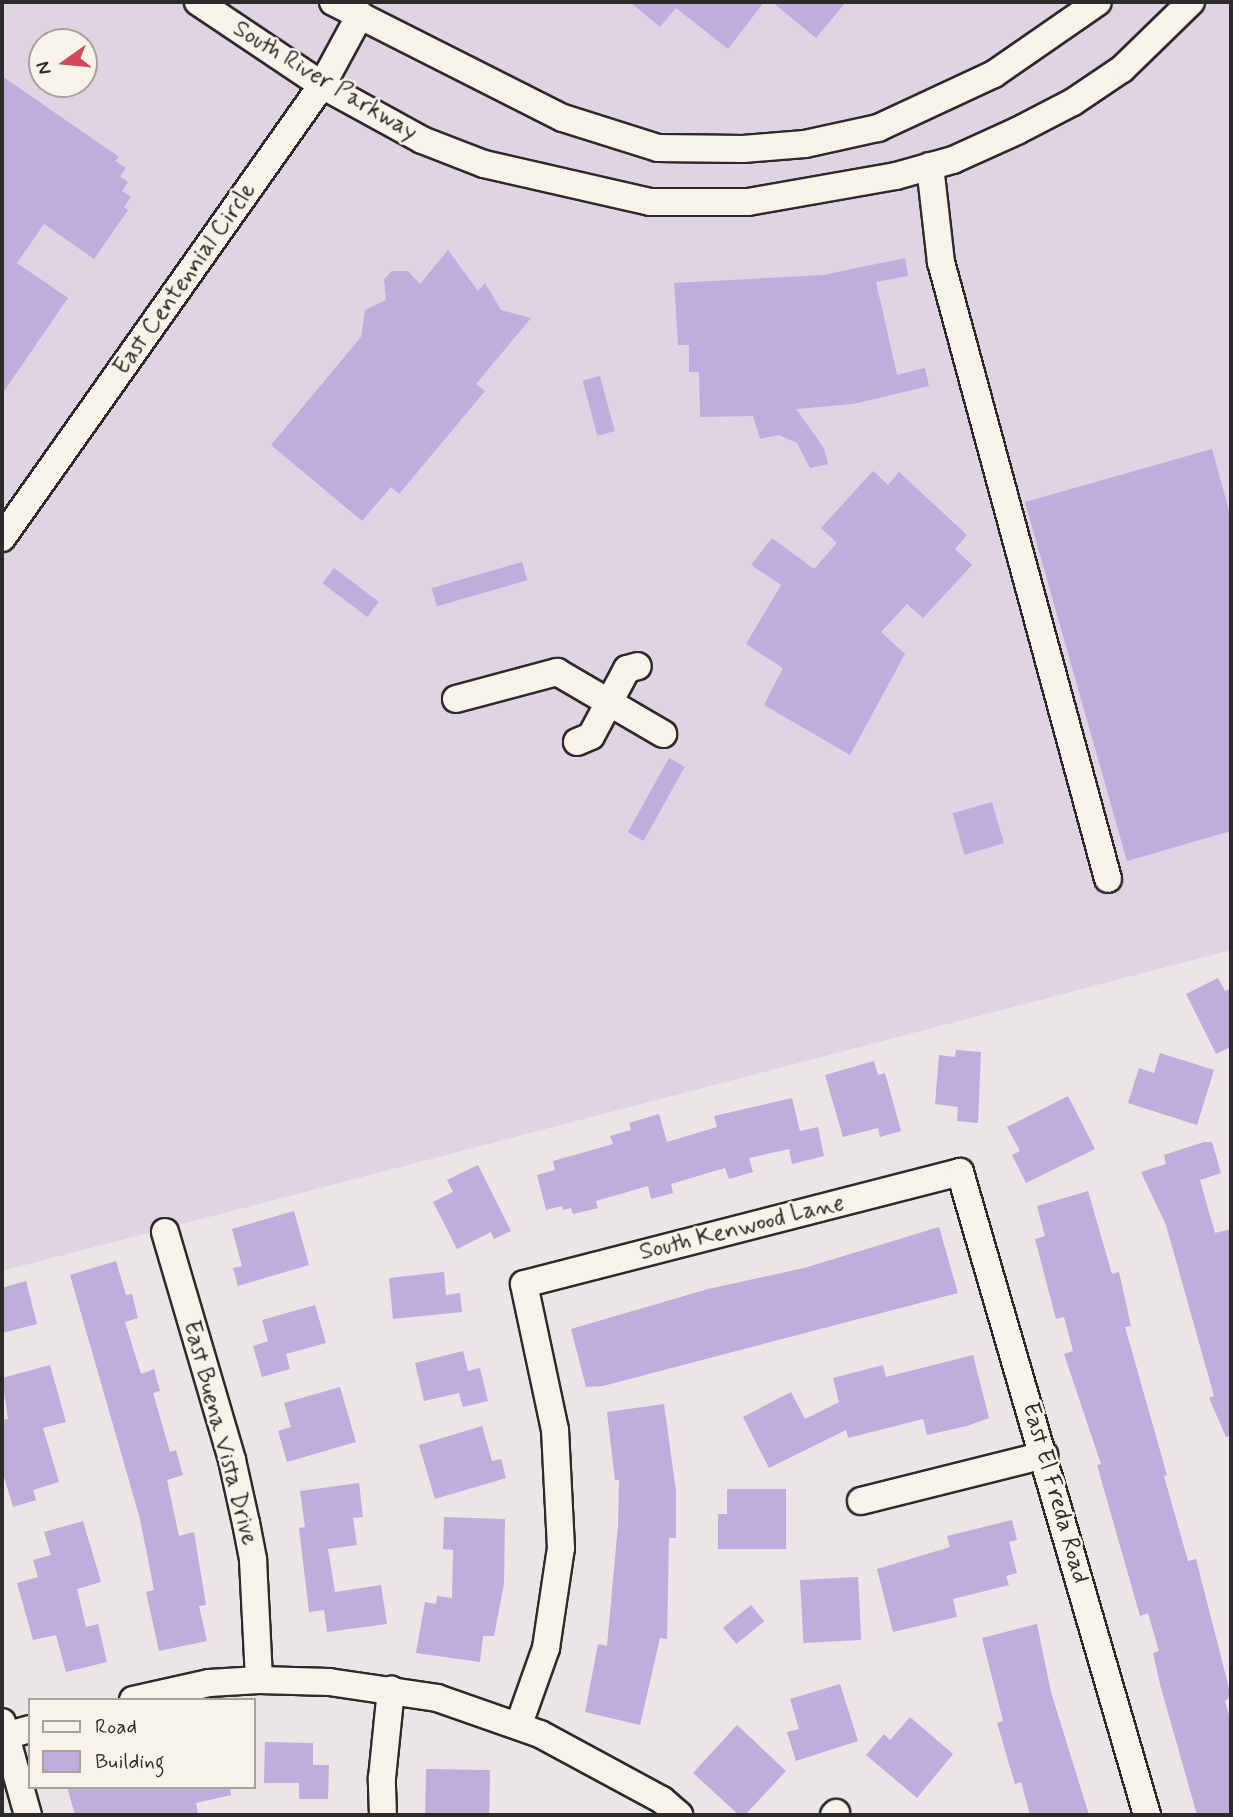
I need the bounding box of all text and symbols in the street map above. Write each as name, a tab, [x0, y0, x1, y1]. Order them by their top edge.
street label: South River Parkway	[229, 15, 421, 147]
north arrow	[28, 28, 98, 98]
text: N	[30, 59, 58, 77]
street label: East Centennial Circle	[108, 177, 262, 381]
street label: South Kenwood Lane	[638, 1189, 846, 1267]
street label: East Buena Vista Drive	[177, 1319, 263, 1547]
street label: East El Freda Road	[1015, 1399, 1095, 1587]
legend	[28, 1698, 256, 1789]
text: Road	[95, 1713, 137, 1741]
text: Building	[95, 1748, 165, 1776]

